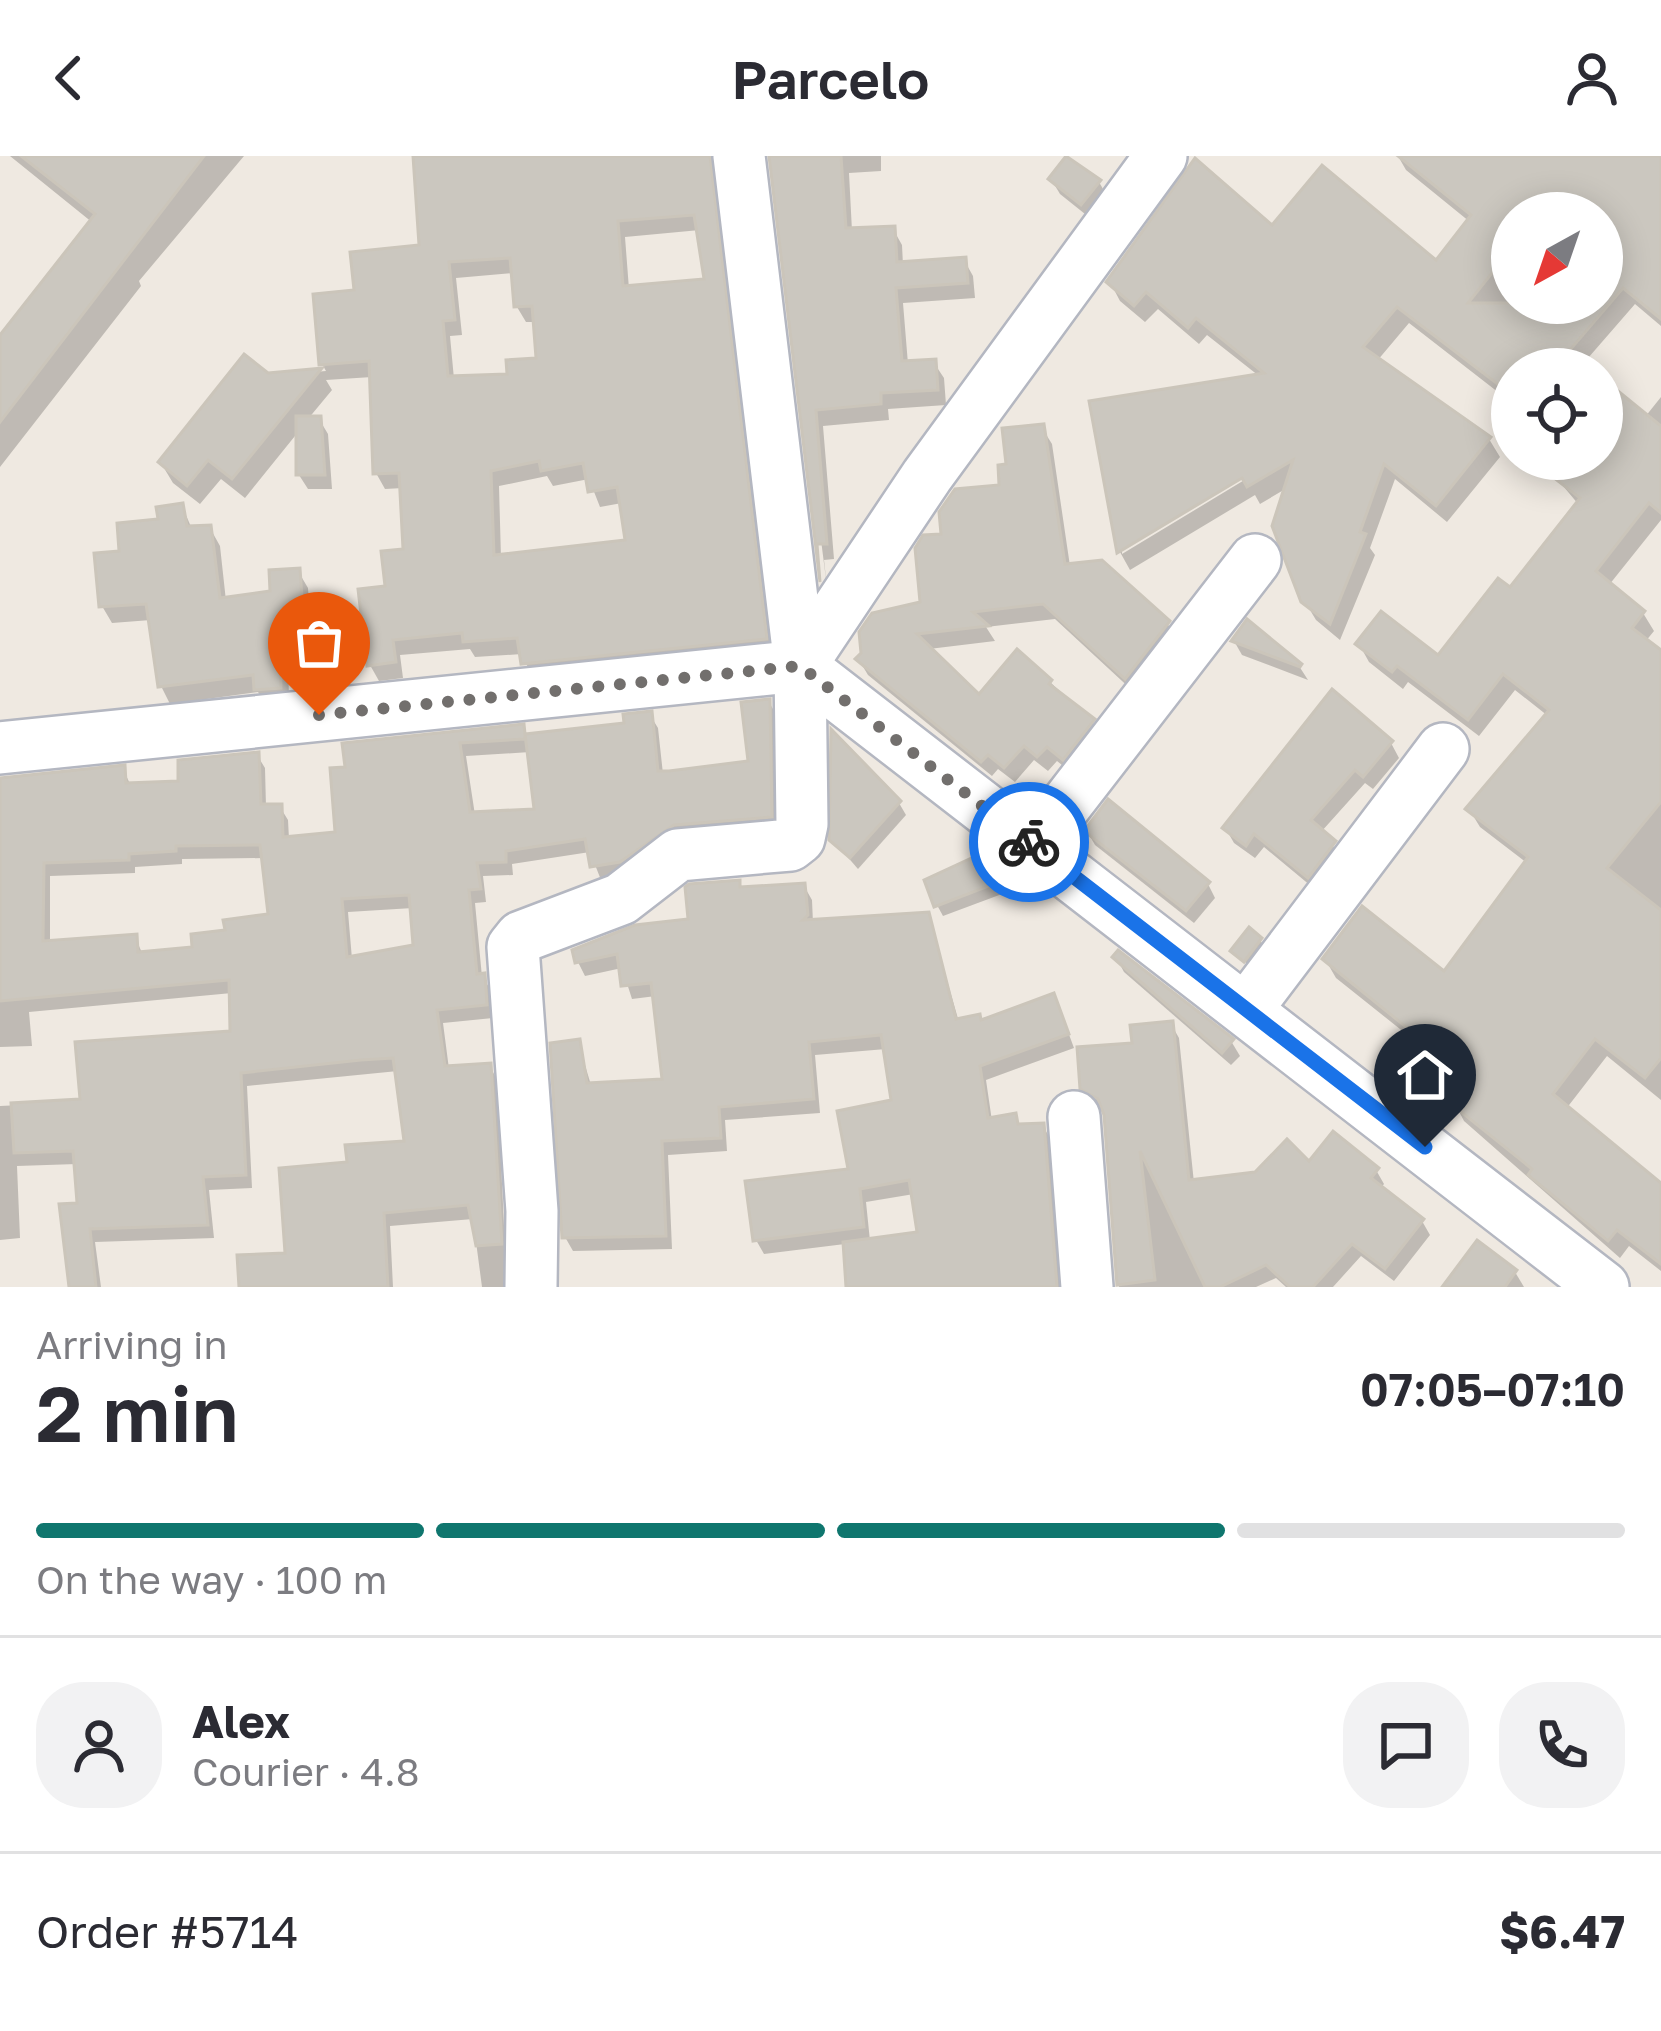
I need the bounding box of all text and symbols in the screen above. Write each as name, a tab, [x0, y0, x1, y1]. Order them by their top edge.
icon: back	[36, 45, 102, 111]
icon: person	[1559, 45, 1625, 111]
text: Parcelo	[732, 46, 929, 111]
north arrow	[1491, 192, 1623, 324]
map controls	[1491, 192, 1623, 480]
button: locate	[1491, 348, 1623, 480]
pin	[268, 592, 370, 715]
icon: bag	[286, 610, 352, 676]
courier	[969, 782, 1089, 902]
icon: bike	[996, 809, 1062, 875]
pin	[1374, 1024, 1476, 1147]
icon: home	[1392, 1042, 1458, 1108]
text: Arriving in	[36, 1321, 227, 1368]
text: 07:05–07:10	[1360, 1362, 1625, 1416]
text: 2 min	[36, 1366, 239, 1459]
text: On the way · 100 m	[36, 1556, 387, 1603]
button: person	[36, 1682, 162, 1808]
button: chat	[1343, 1682, 1469, 1808]
button: phone	[1499, 1682, 1625, 1808]
text: Alex	[192, 1694, 290, 1748]
text: Courier · 4.8	[192, 1748, 420, 1795]
text: Order #5714	[36, 1904, 299, 1958]
text: $6.47	[1499, 1904, 1625, 1958]

